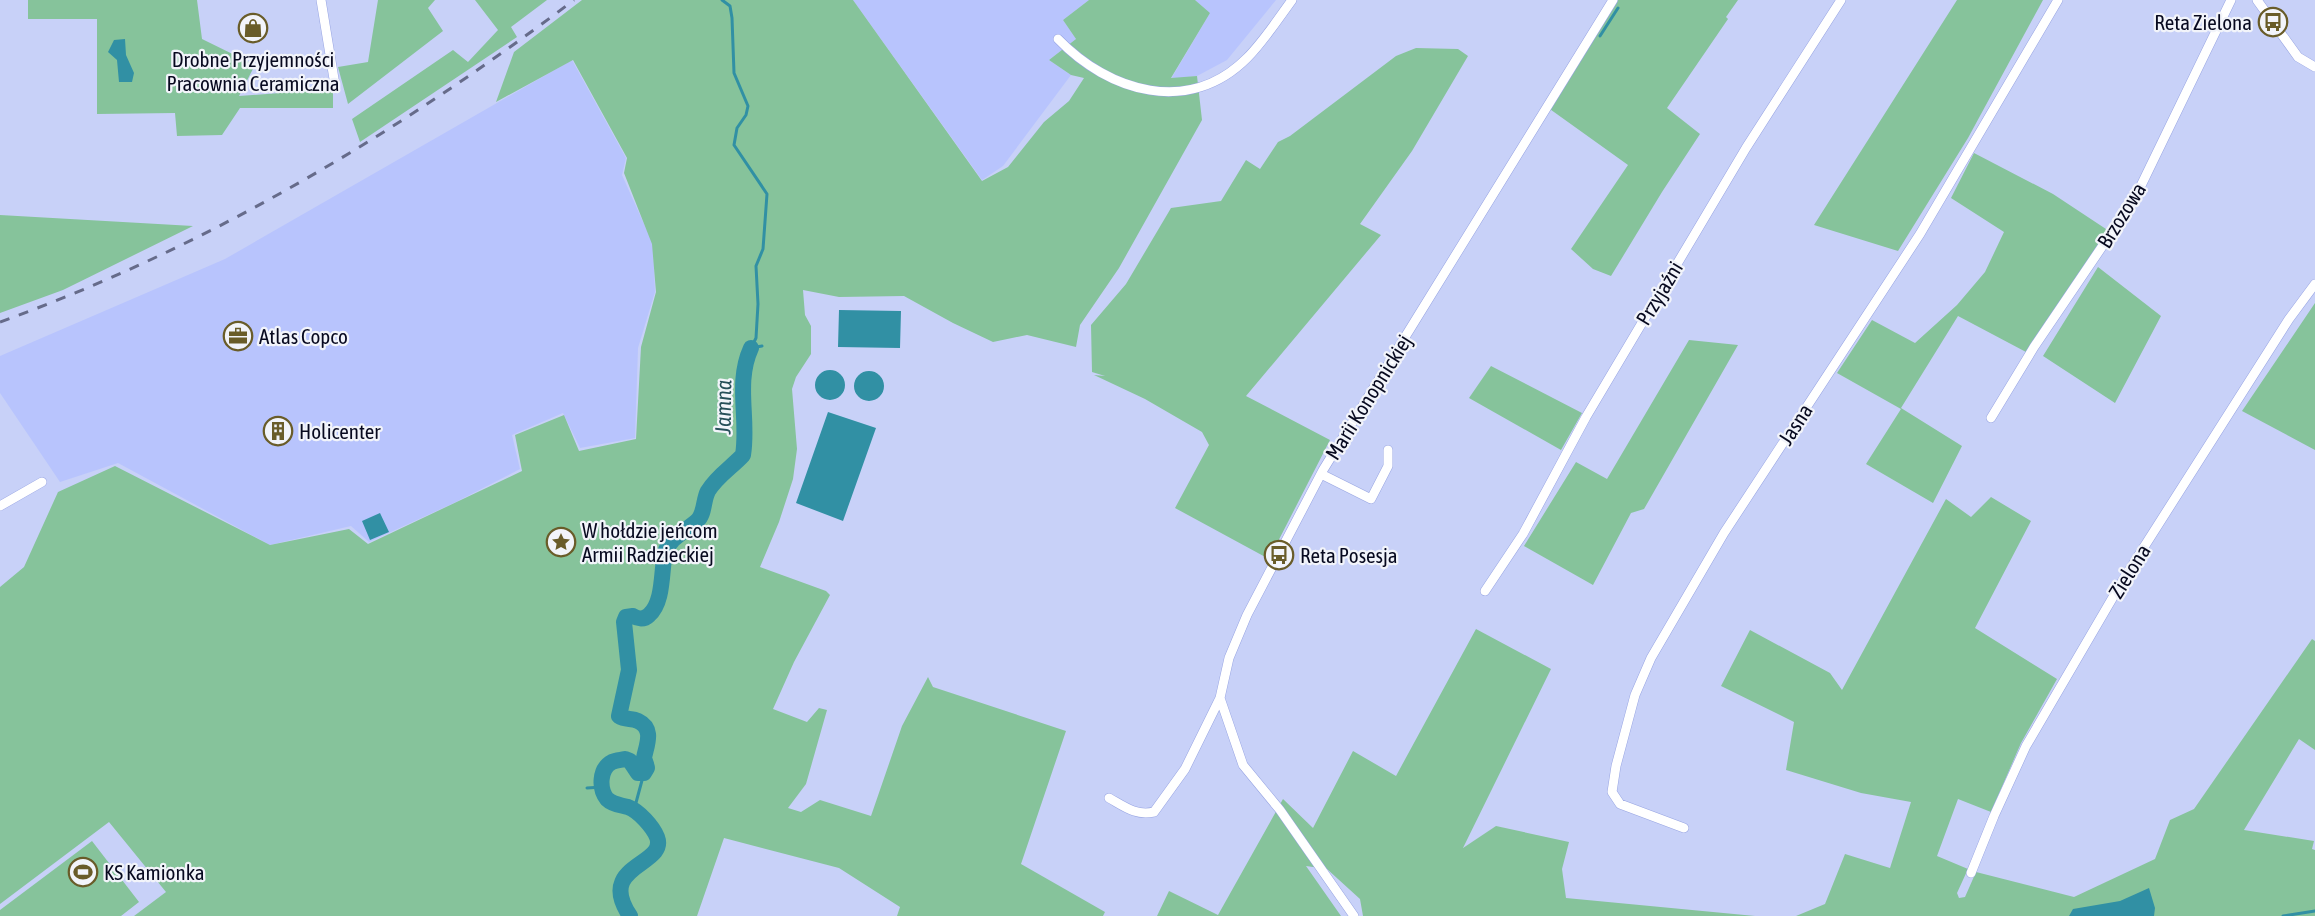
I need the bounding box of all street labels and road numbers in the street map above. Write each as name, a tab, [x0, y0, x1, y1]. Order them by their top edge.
street label: Brzozowa	[2092, 178, 2150, 252]
street label: Przyjaźni	[1631, 257, 1687, 329]
street label: Marii Konopnickiej	[1320, 330, 1416, 464]
street label: Jasna	[1773, 399, 1817, 449]
street label: Zielona	[2103, 540, 2155, 602]

